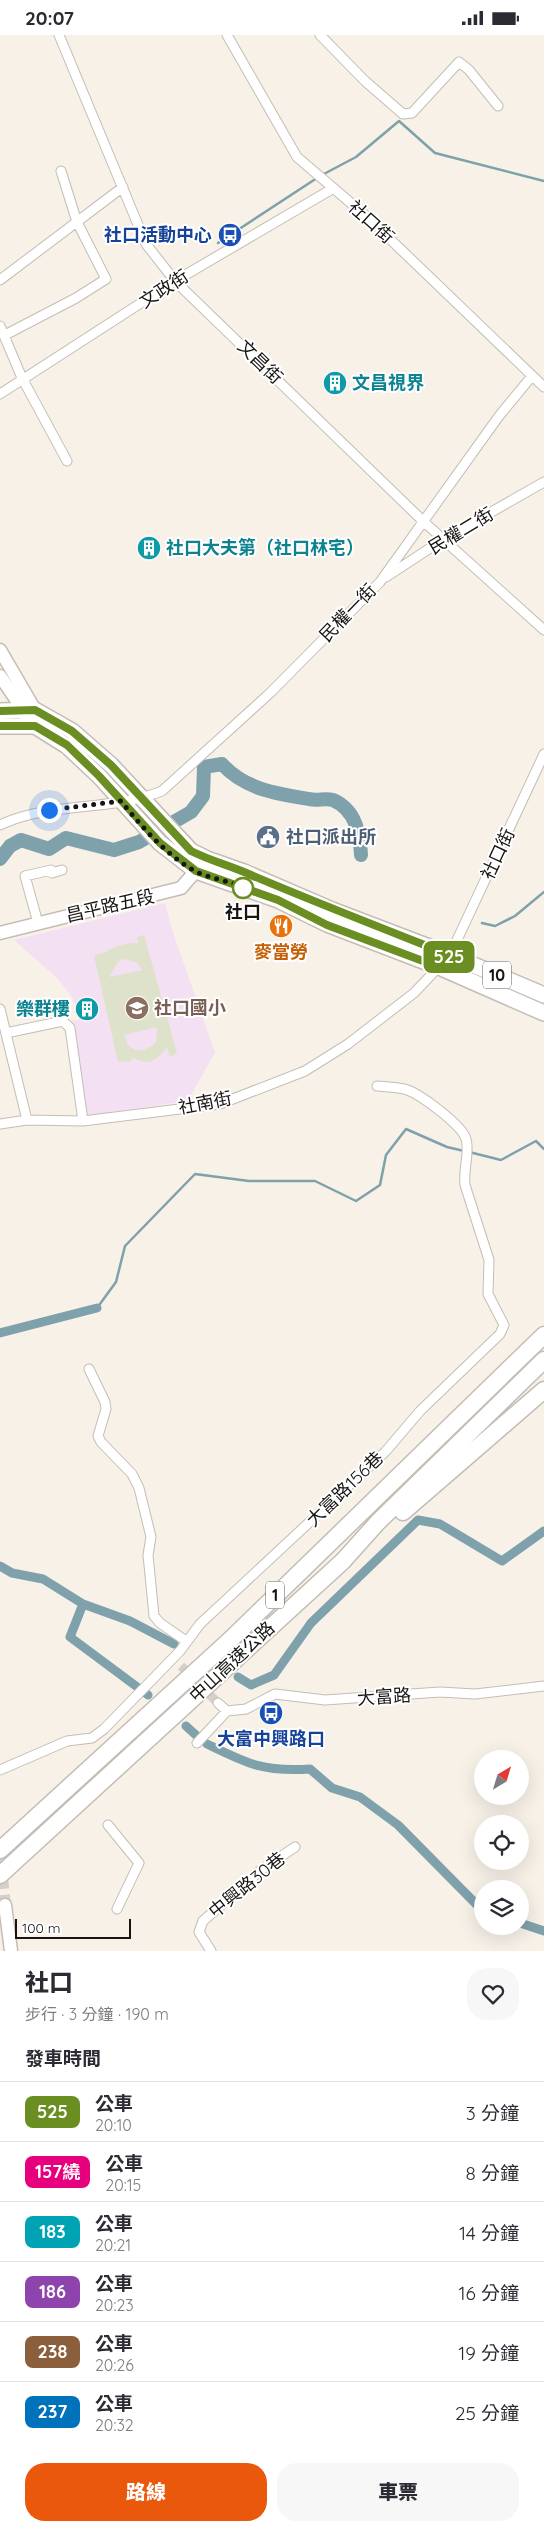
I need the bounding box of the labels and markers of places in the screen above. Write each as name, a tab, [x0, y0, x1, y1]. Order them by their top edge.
bus stop icon: 社口活動中心	[217, 222, 243, 248]
place label: 社口活動中心	[104, 223, 212, 246]
building icon: 文昌視界	[322, 370, 348, 396]
place label: 文昌視界	[352, 371, 424, 394]
building icon: 社口大夫第（社口林宅）	[136, 535, 162, 561]
place label: 社口大夫第（社口林宅）	[166, 536, 364, 559]
public building icon: 社口派出所	[255, 824, 281, 850]
place label: 社口派出所	[286, 825, 376, 848]
marker: 社口	[232, 877, 254, 899]
place label: 社口	[225, 900, 261, 923]
restaurant icon: 麥當勞	[268, 913, 294, 939]
place label: 麥當勞	[254, 940, 308, 963]
school or university icon: 社口國小	[124, 995, 150, 1021]
building icon: 樂群樓	[74, 996, 100, 1022]
place label: 社口國小	[154, 996, 226, 1019]
place label: 樂群樓	[16, 997, 70, 1020]
bus stop icon: 大富中興路口	[258, 1700, 284, 1726]
place label: 大富中興路口	[217, 1727, 325, 1750]

